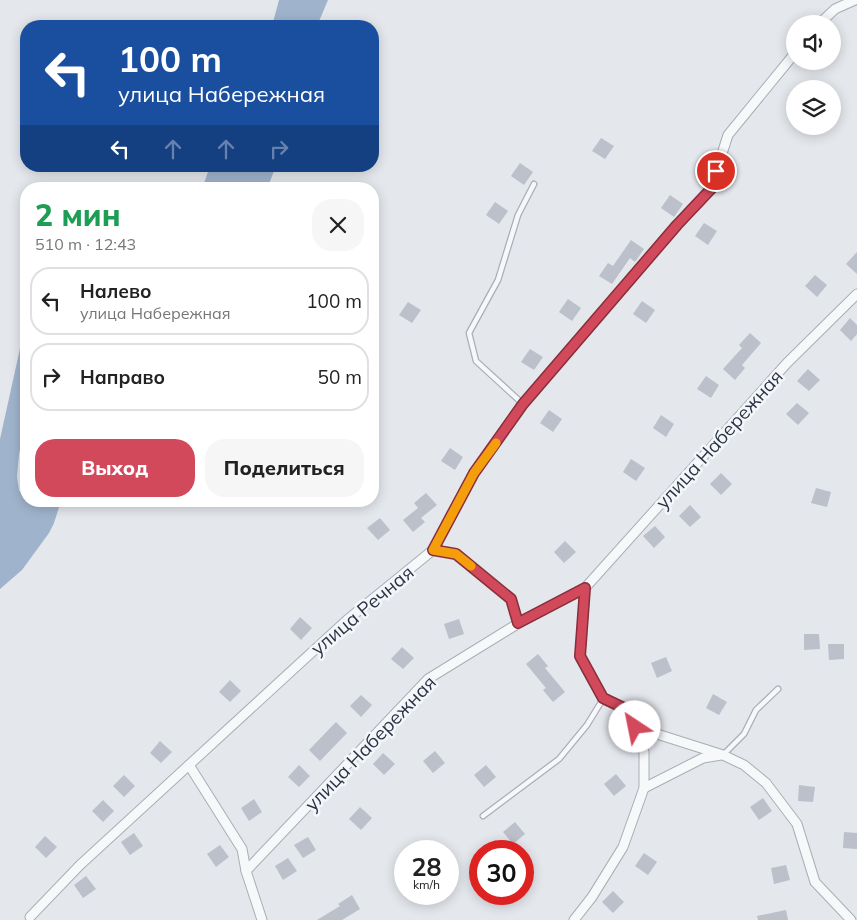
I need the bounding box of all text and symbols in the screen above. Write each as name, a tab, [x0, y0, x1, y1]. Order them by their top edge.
map controls	[786, 15, 841, 135]
button: sound	[786, 15, 841, 70]
text: 100 m	[118, 37, 222, 81]
icon: left	[35, 40, 100, 105]
text: улица Набережная	[118, 80, 325, 108]
button: layers	[786, 80, 841, 135]
icon: left	[106, 135, 134, 163]
icon: ahead	[159, 135, 187, 163]
icon: ahead	[212, 135, 240, 163]
icon: right	[265, 135, 293, 163]
pin	[695, 150, 737, 192]
icon: arrive	[702, 157, 730, 185]
text: 2 мин	[35, 196, 121, 234]
button: close	[312, 199, 364, 251]
text: 510 m · 12:43	[35, 234, 136, 254]
text: Налево	[80, 279, 152, 303]
icon: left	[37, 287, 65, 315]
text: 100 m	[306, 289, 362, 313]
text: улица Набережная	[80, 303, 231, 323]
icon: right	[37, 363, 65, 391]
street label: улица Набережная	[650, 364, 788, 514]
text: Направо	[80, 365, 165, 389]
text: 50 m	[318, 365, 362, 389]
button: Выход	[35, 439, 195, 497]
button: Поделиться	[205, 439, 364, 497]
street label: улица Речная	[306, 560, 418, 660]
street label: улица Набережная	[299, 670, 441, 816]
position arrow	[608, 700, 660, 752]
speed limit sign: 30	[469, 840, 534, 905]
text: 28	[411, 851, 442, 882]
text: km/h	[413, 877, 440, 892]

